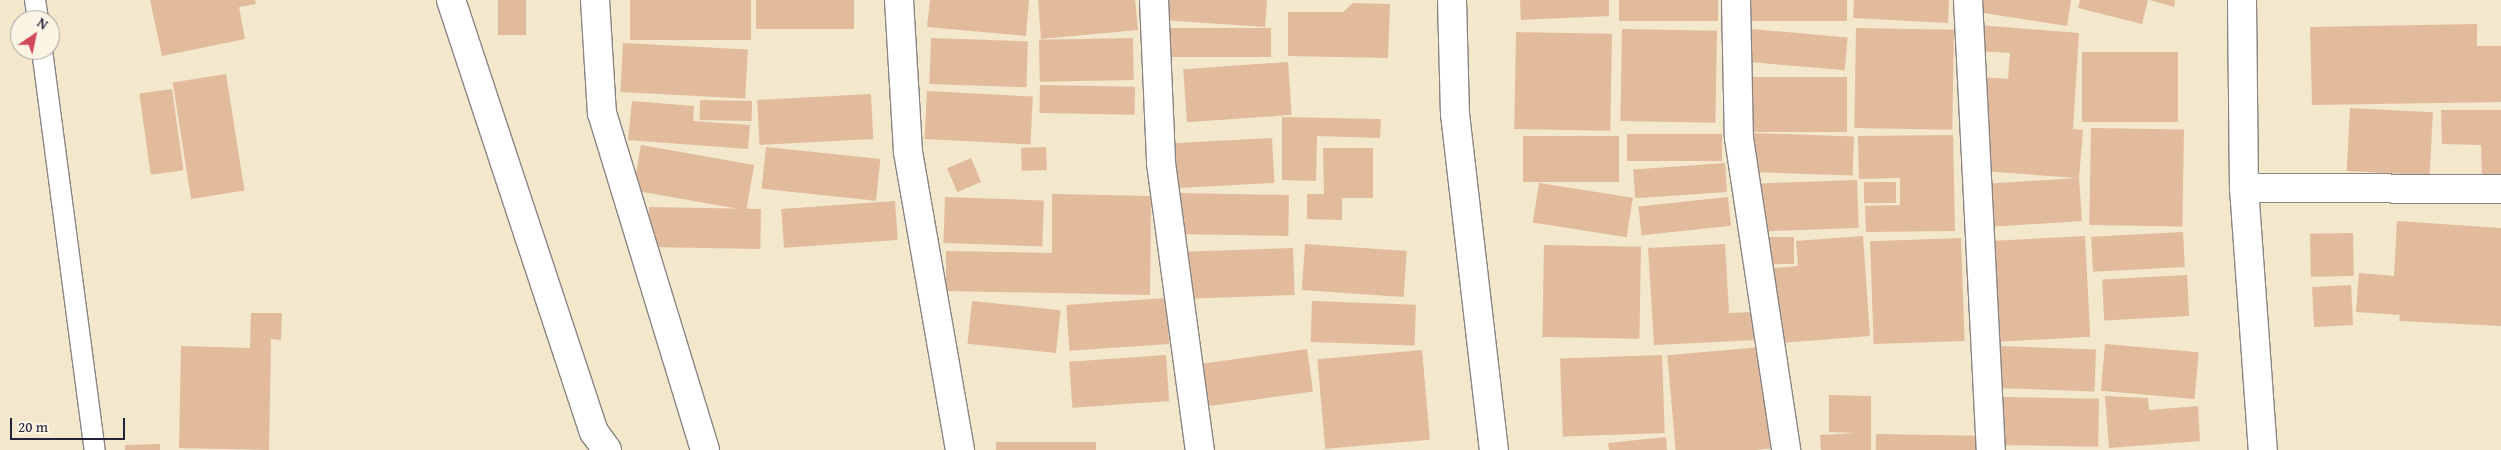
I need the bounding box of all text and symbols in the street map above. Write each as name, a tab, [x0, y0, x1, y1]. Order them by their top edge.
north arrow	[10, 10, 60, 60]
text: N	[33, 12, 52, 34]
scale bar	[12, 408, 128, 440]
text: 20 m	[18, 416, 48, 437]

